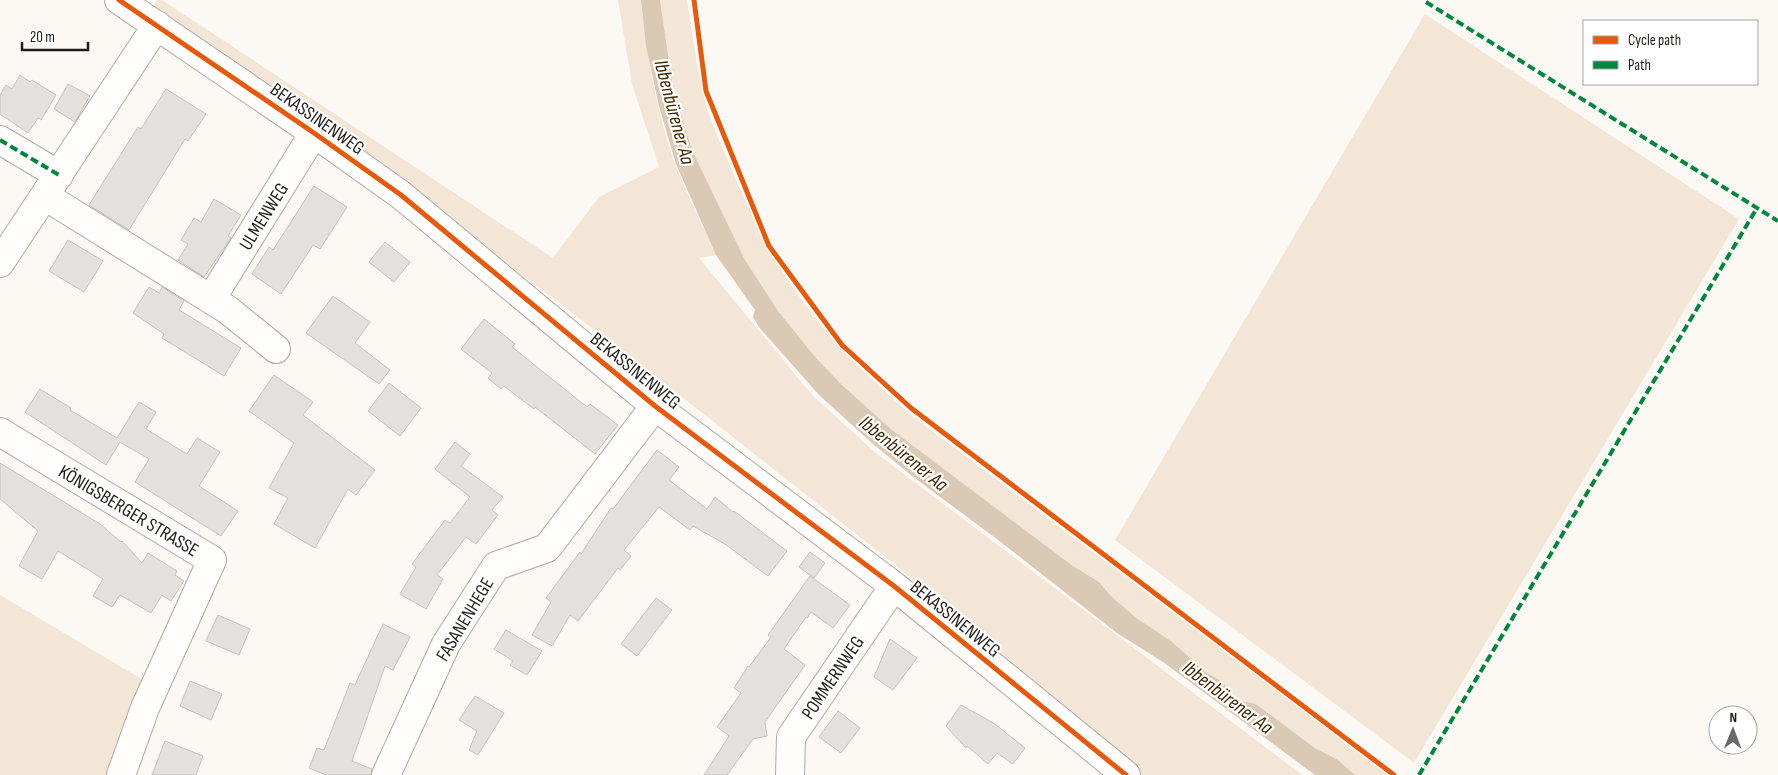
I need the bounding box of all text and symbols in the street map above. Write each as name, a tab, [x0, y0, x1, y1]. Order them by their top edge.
scale bar	[22, 20, 89, 52]
legend	[1583, 20, 1758, 85]
text: 20 m	[30, 28, 55, 47]
text: Cycle path	[1628, 31, 1681, 50]
text: Path	[1628, 56, 1651, 75]
water label: Ibbenbürener Aa	[649, 57, 700, 167]
street label: BEKASSINENWEG	[266, 78, 369, 160]
street label: ULMENWEG	[235, 179, 294, 255]
street label: BEKASSINENWEG	[585, 328, 685, 415]
water label: Ibbenbürener Aa	[854, 411, 953, 497]
street label: KÖNIGSBERGER STRASSE	[54, 460, 202, 562]
street label: FASANENHEGE	[431, 574, 499, 666]
street label: BEKASSINENWEG	[905, 576, 1005, 663]
street label: POMMERNWEG	[797, 632, 870, 724]
water label: Ibbenbürener Aa	[1177, 656, 1277, 740]
north arrow	[1708, 705, 1758, 755]
text: N	[1729, 709, 1737, 726]

